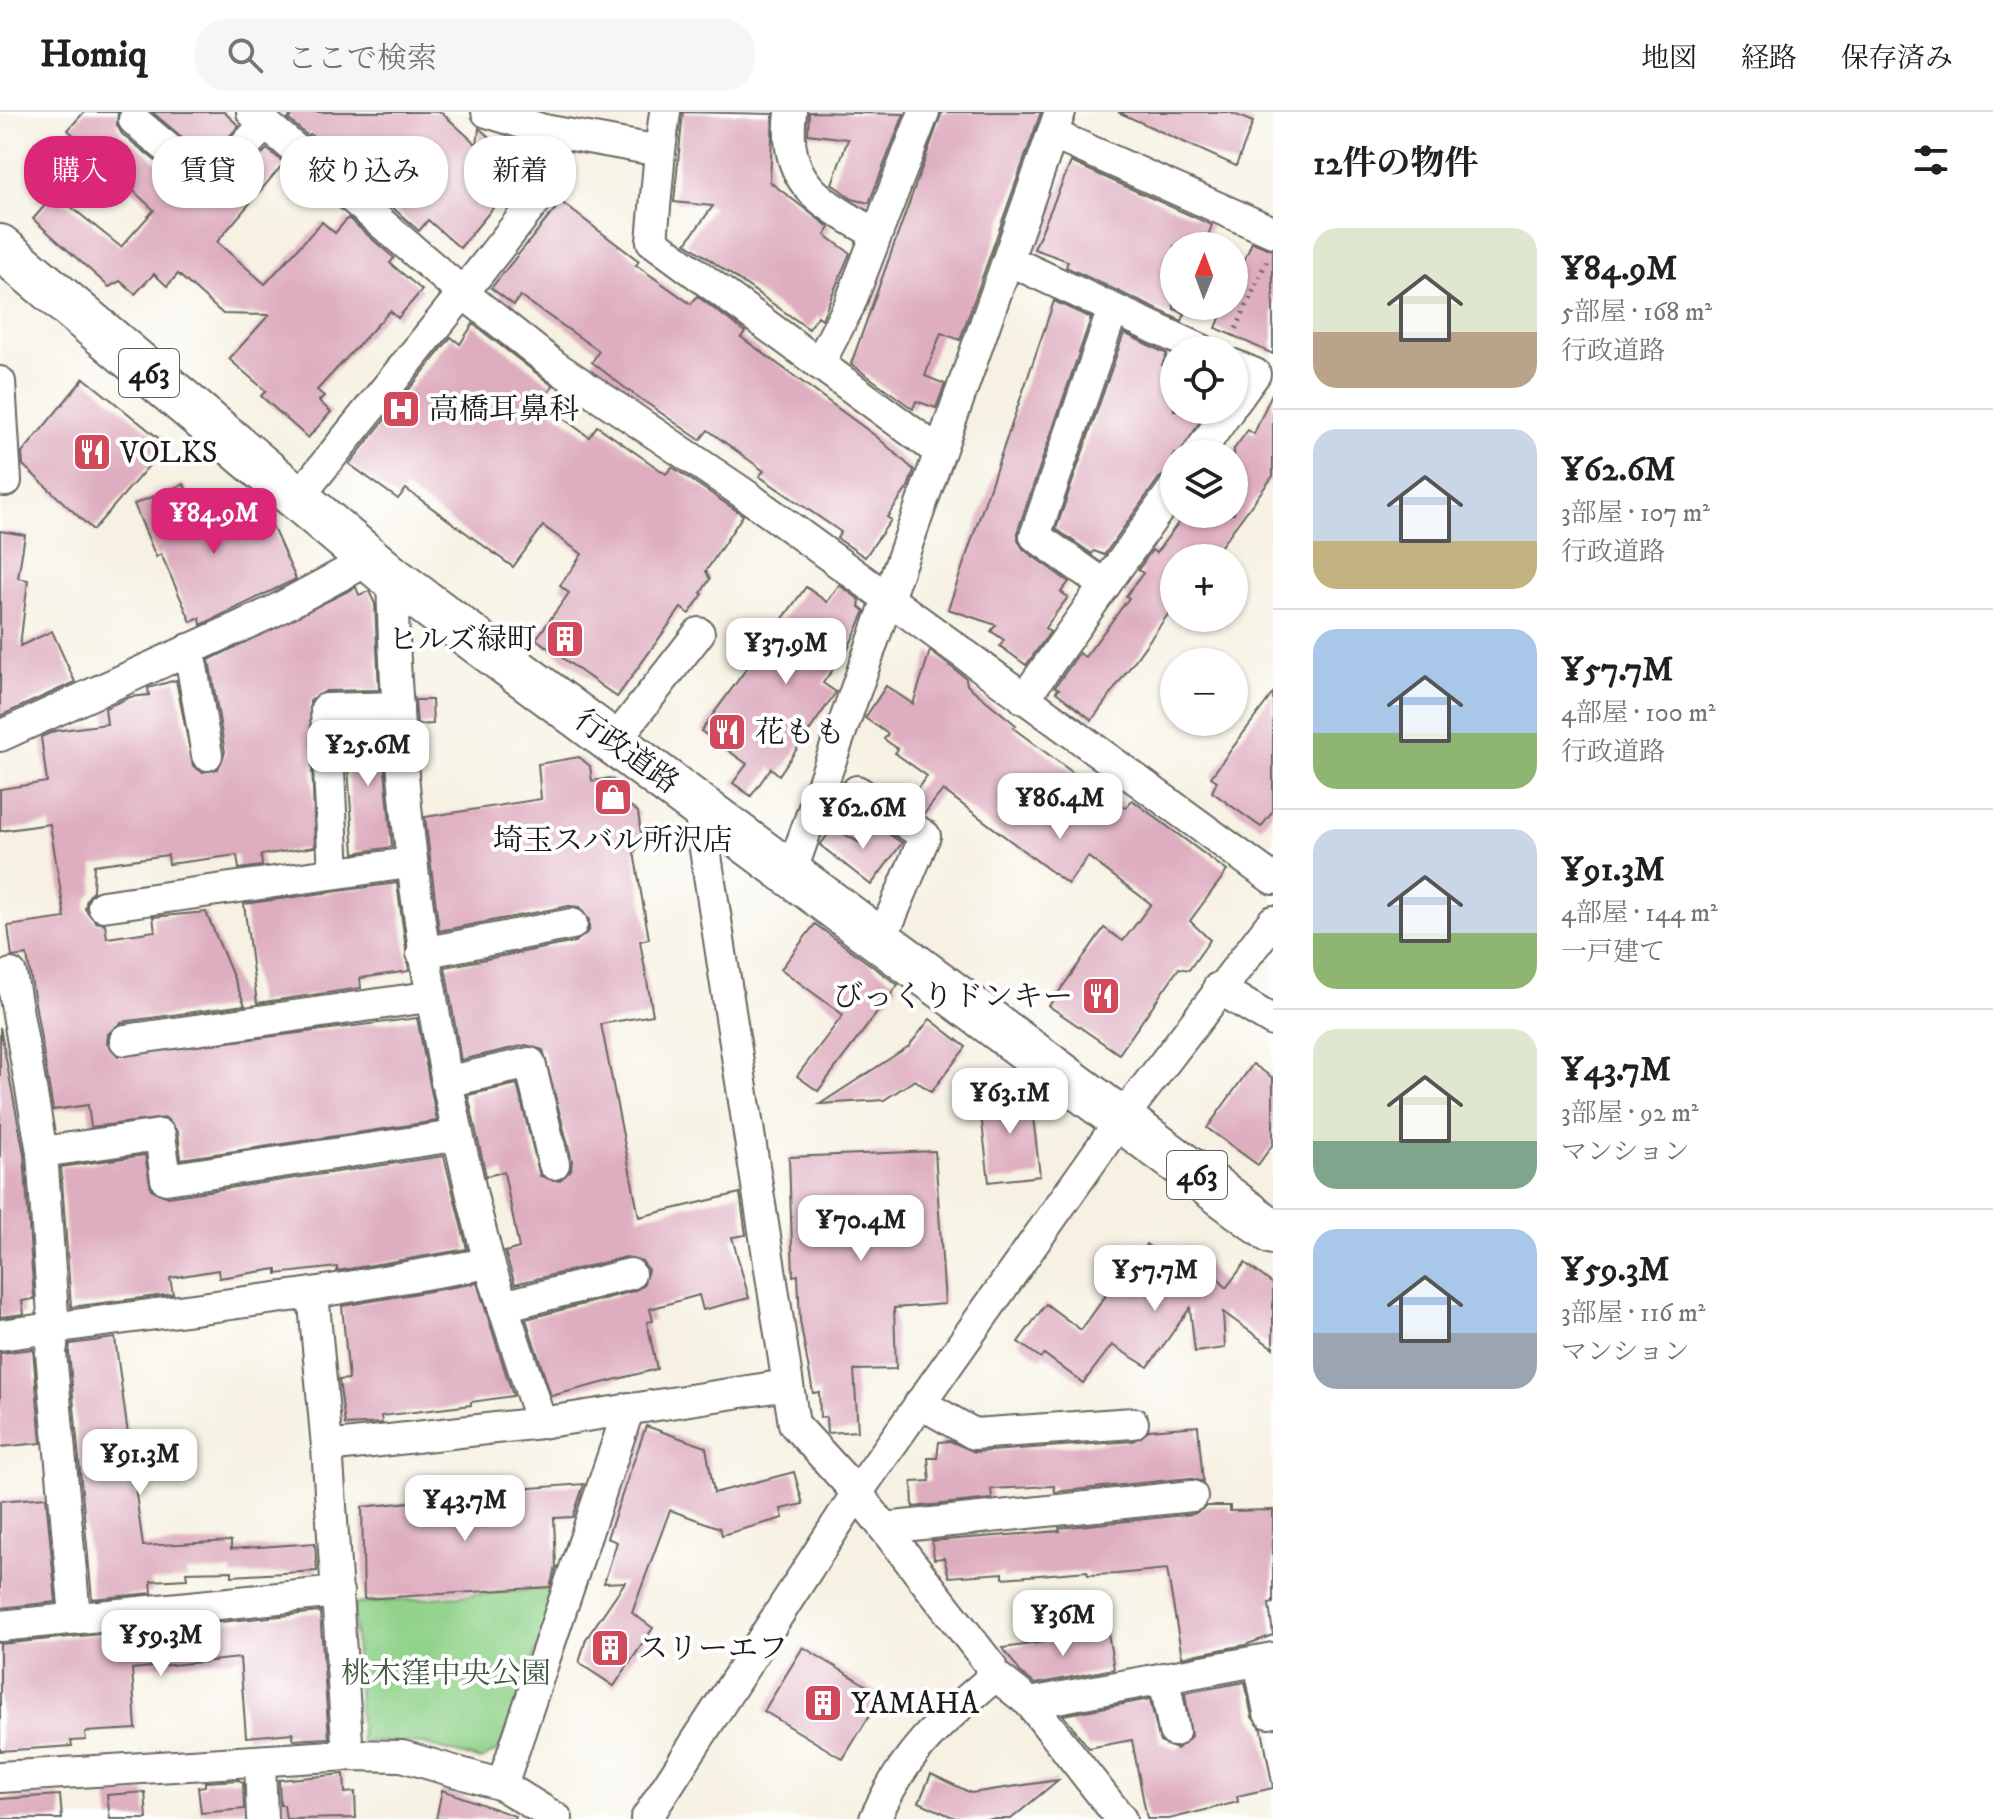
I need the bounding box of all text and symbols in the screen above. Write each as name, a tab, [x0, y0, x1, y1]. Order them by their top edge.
search box	[195, 19, 755, 91]
text: Homiq	[40, 31, 147, 79]
icon: search	[223, 33, 267, 77]
text: ここで検索	[287, 41, 437, 78]
text: 地図	[1641, 41, 1697, 76]
text: 経路	[1741, 41, 1797, 76]
text: 保存済み	[1841, 41, 1953, 76]
chip: 購入	[24, 136, 136, 208]
chip: 賃貸	[152, 136, 264, 208]
chip: 絞り込み	[280, 136, 448, 208]
chip: 新着	[464, 136, 576, 208]
icon: filters	[1909, 138, 1953, 182]
text: 12件の物件	[1313, 143, 1478, 185]
north arrow	[1160, 232, 1248, 320]
map controls	[1160, 232, 1248, 736]
text: ¥84.9M	[1561, 248, 1677, 290]
icon: home	[1377, 260, 1473, 356]
text: 5部屋 · 168 m²	[1561, 296, 1712, 329]
text: 行政道路	[1561, 335, 1665, 368]
button: locate	[1160, 336, 1248, 424]
road number: 463	[119, 349, 179, 397]
hospital icon: 高橋耳鼻科	[380, 388, 422, 430]
place label: 高橋耳鼻科	[429, 392, 579, 429]
restaurant icon: VOLKS	[71, 431, 113, 473]
place label: VOLKS	[119, 435, 218, 472]
button: layers	[1160, 440, 1248, 528]
text: ¥62.6M	[1561, 449, 1676, 491]
icon: home	[1377, 461, 1473, 557]
pin: ¥84.9M	[149, 488, 279, 556]
text: ¥84.9M	[170, 497, 258, 530]
text: 3部屋 · 107 m²	[1561, 497, 1710, 530]
text: 行政道路	[1561, 536, 1665, 569]
button: +	[1160, 544, 1248, 632]
building icon: ヒルズ緑町	[544, 618, 586, 660]
pin: ¥37.9M	[721, 618, 851, 686]
place label: ヒルズ緑町	[388, 622, 537, 659]
text: ¥37.9M	[744, 627, 828, 660]
button: −	[1160, 648, 1248, 736]
text: ¥57.7M	[1561, 649, 1673, 691]
icon: home	[1377, 661, 1473, 757]
text: 4部屋 · 100 m²	[1561, 697, 1716, 730]
street label: 行政道路	[567, 702, 686, 802]
restaurant icon: 花もも	[706, 711, 748, 753]
place label: 花もも	[755, 715, 845, 752]
pin: ¥25.6M	[303, 720, 433, 788]
text: ¥25.6M	[325, 729, 411, 762]
text: 行政道路	[1561, 736, 1665, 769]
pin: ¥86.4M	[995, 773, 1125, 841]
shop icon: 埼玉スバル所沢店	[592, 776, 634, 818]
text: ¥86.4M	[1015, 782, 1105, 815]
pin: ¥62.6M	[798, 783, 928, 851]
text: ¥62.6M	[819, 792, 907, 825]
place label: 埼玉スバル所沢店	[493, 823, 733, 860]
text: ¥91.3M	[1561, 849, 1665, 891]
icon: home	[1377, 861, 1473, 957]
text: 4部屋 · 144 m²	[1561, 897, 1718, 930]
text: 一戸建て	[1561, 936, 1665, 969]
restaurant icon: びっくりドンキー	[1080, 975, 1122, 1017]
place label: びっくりドンキー	[833, 979, 1073, 1016]
text: ¥43.7M	[1561, 1049, 1671, 1091]
icon: home	[1377, 1061, 1473, 1157]
pin: ¥63.1M	[945, 1068, 1075, 1136]
text: ¥63.1M	[970, 1077, 1050, 1110]
text: 3部屋 · 92 m²	[1561, 1097, 1699, 1130]
text: マンション	[1561, 1136, 1690, 1169]
road number: 463	[1167, 1151, 1227, 1199]
pin: ¥70.4M	[796, 1195, 926, 1263]
text: ¥70.4M	[816, 1204, 906, 1237]
pin: ¥57.7M	[1090, 1245, 1220, 1313]
text: ¥59.3M	[1561, 1249, 1670, 1291]
text: ¥57.7M	[1112, 1254, 1198, 1287]
icon: home	[1377, 1261, 1473, 1357]
text: 3部屋 · 116 m²	[1561, 1297, 1705, 1330]
text: マンション	[1561, 1336, 1690, 1369]
pin: ¥91.3M	[75, 1429, 205, 1497]
text: ¥91.3M	[100, 1438, 180, 1471]
pin: ¥43.7M	[400, 1475, 530, 1543]
text: ¥43.7M	[423, 1484, 507, 1517]
pin: ¥36M	[1016, 1590, 1110, 1658]
text: ¥36M	[1031, 1599, 1095, 1632]
pin: ¥59.3M	[96, 1610, 226, 1678]
text: ¥59.3M	[120, 1619, 202, 1652]
building icon: スリーエフ	[589, 1627, 631, 1669]
place label: スリーエフ	[638, 1631, 788, 1668]
park label: 桃木窪中央公園	[341, 1656, 551, 1693]
building icon: YAMAHA	[802, 1682, 844, 1724]
place label: YAMAHA	[851, 1686, 980, 1723]

